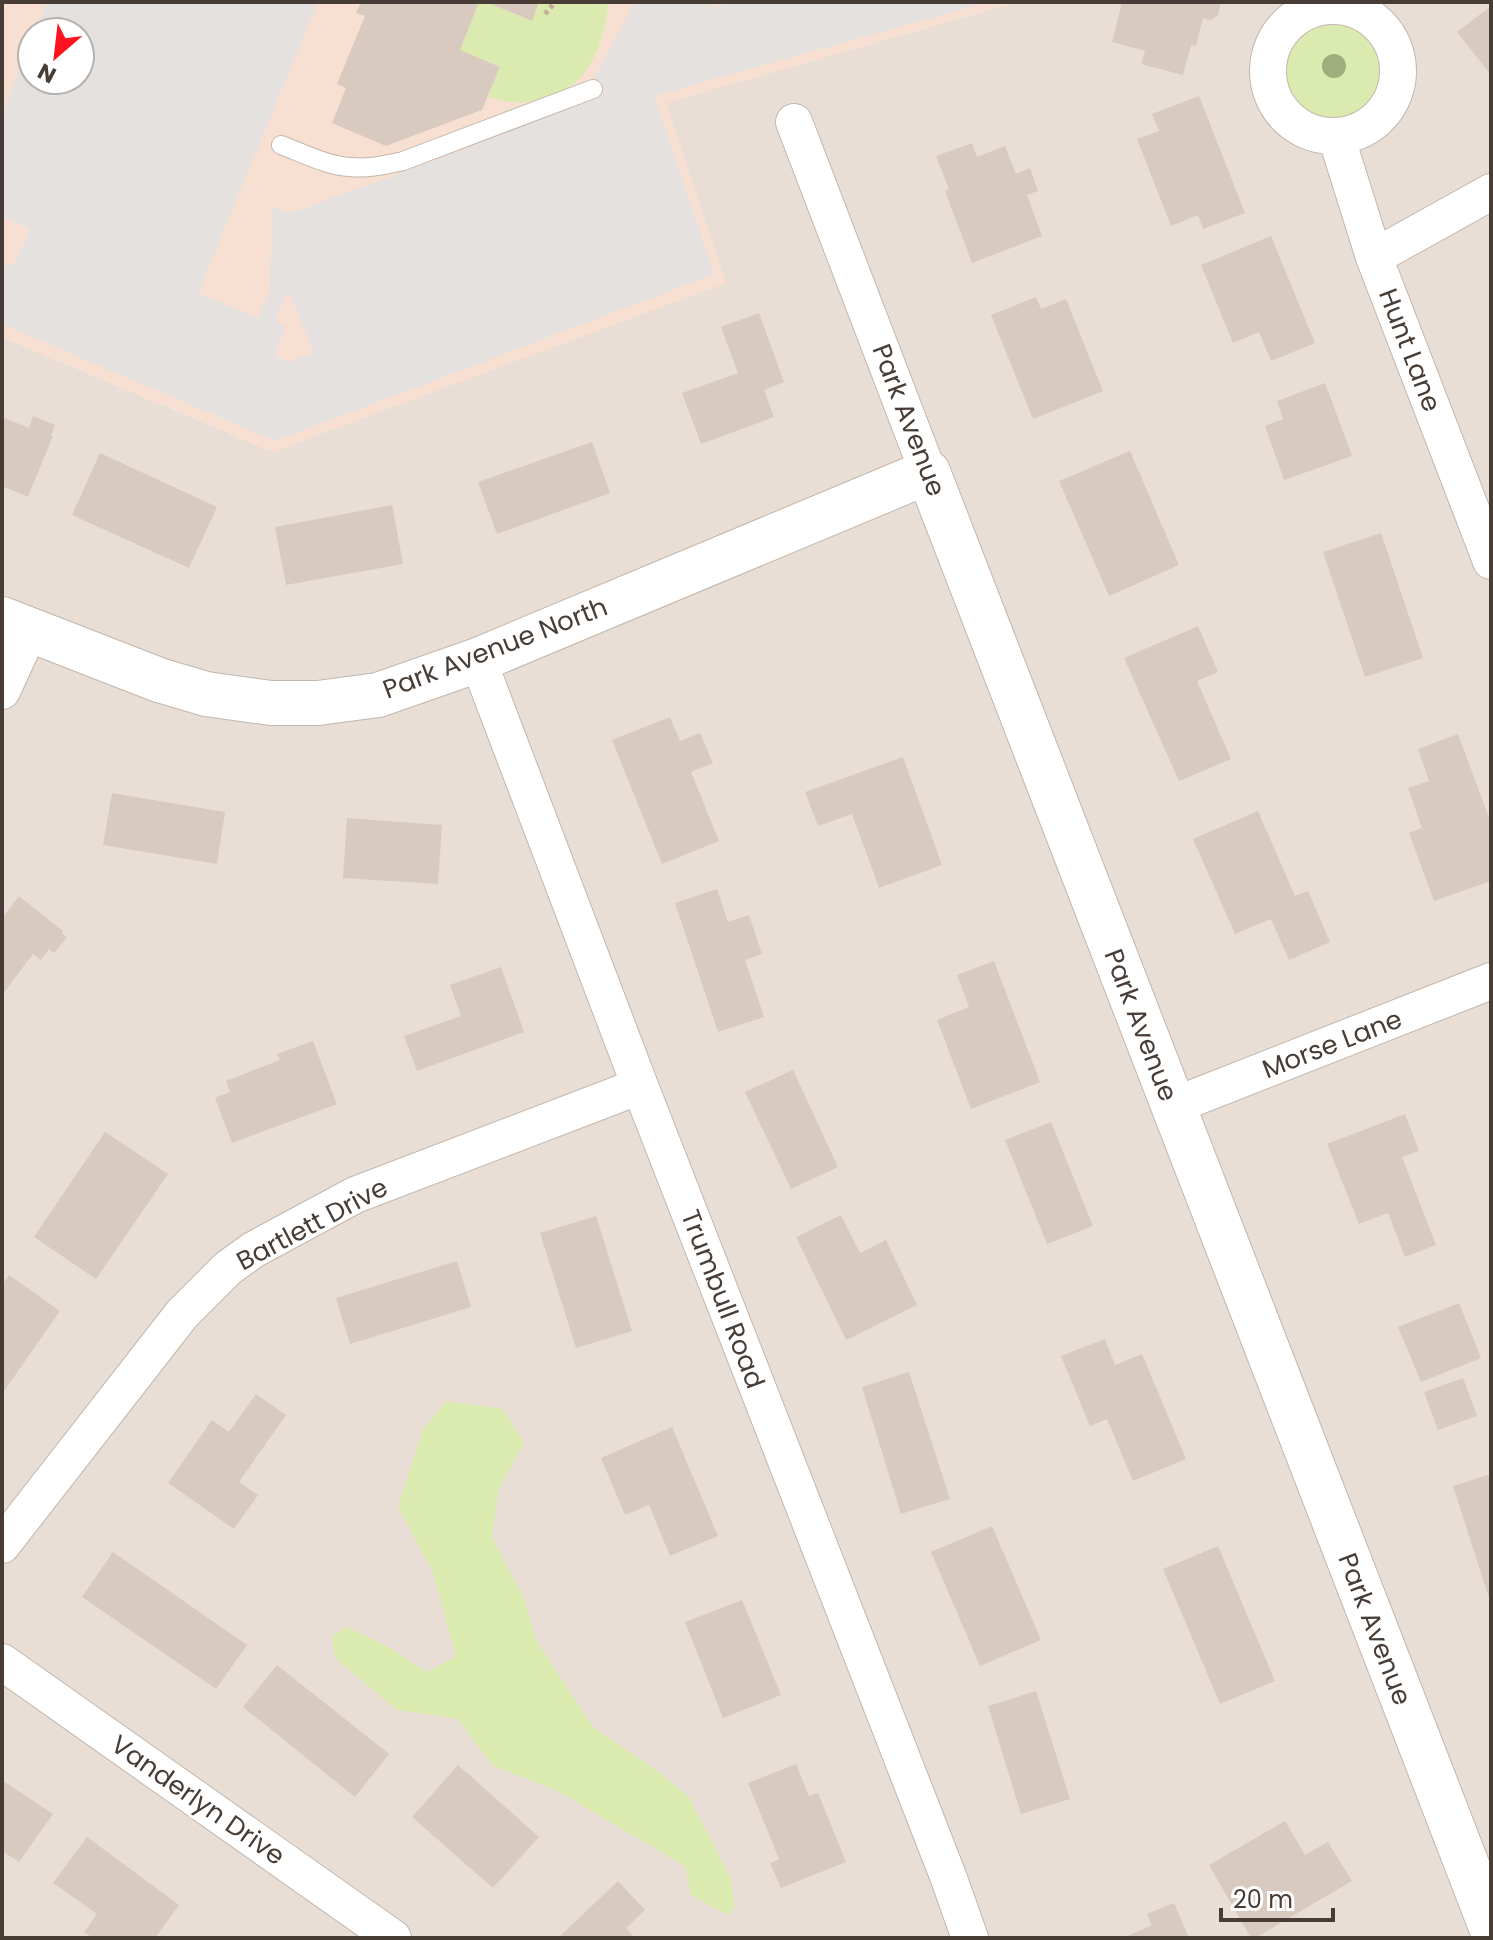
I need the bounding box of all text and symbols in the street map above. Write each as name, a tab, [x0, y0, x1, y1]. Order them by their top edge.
north arrow	[16, 16, 96, 96]
text: N	[32, 56, 61, 91]
street label: Hunt Lane	[1370, 283, 1450, 417]
street label: Park Avenue	[863, 339, 955, 501]
street label: Park Avenue North	[377, 589, 613, 707]
street label: Park Avenue	[1095, 944, 1187, 1106]
street label: Morse Lane	[1257, 1001, 1407, 1087]
street label: Bartlett Drive	[230, 1169, 394, 1279]
street label: Trumbull Road	[672, 1204, 774, 1394]
street label: Park Avenue	[1329, 1548, 1421, 1710]
street label: Vanderlyn Drive	[104, 1726, 292, 1874]
scale bar	[1221, 1872, 1333, 1922]
text: 20 m	[1233, 1883, 1293, 1916]

